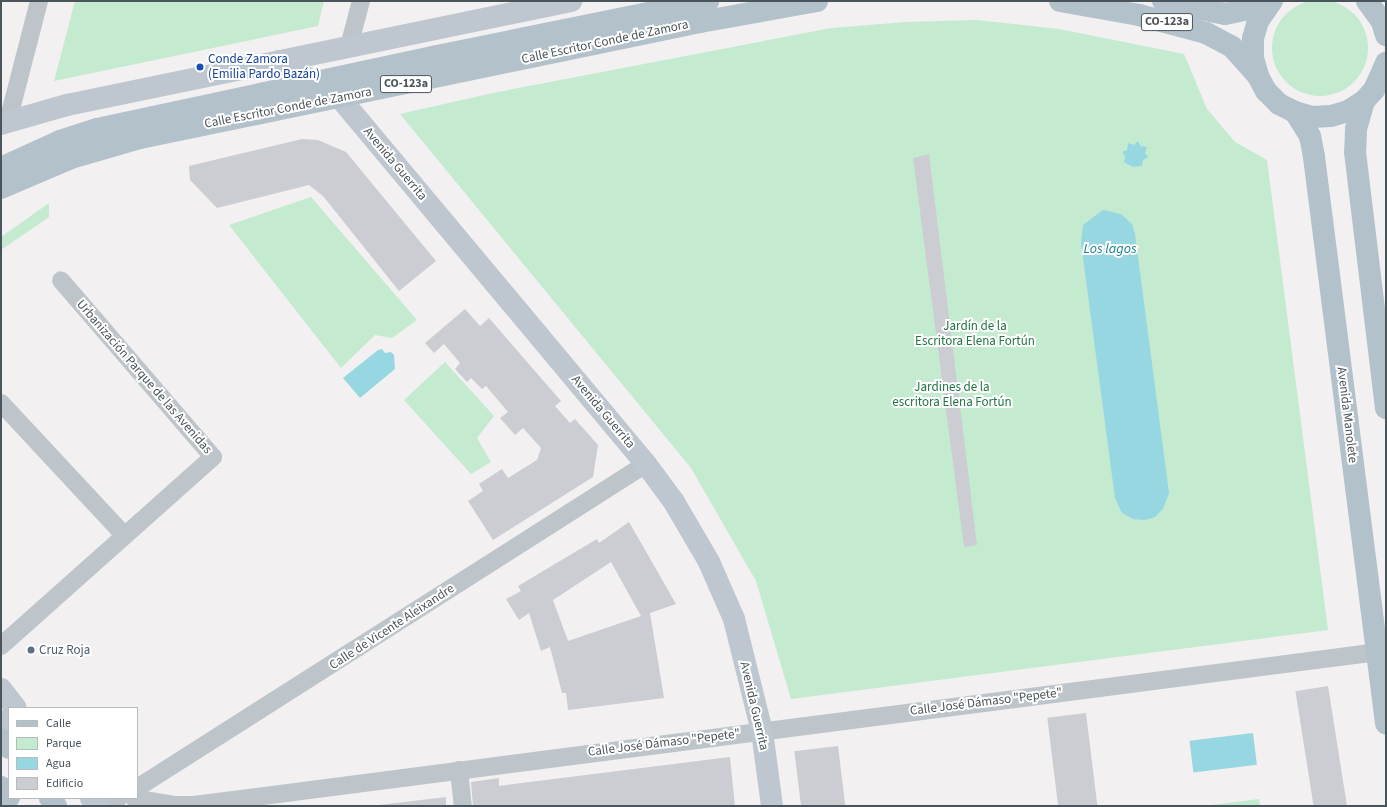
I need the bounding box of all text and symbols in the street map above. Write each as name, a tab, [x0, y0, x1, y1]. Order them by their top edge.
road number: CO-123a	[1140, 12, 1194, 32]
street label: Calle Escritor Conde de Zamora	[520, 17, 690, 67]
place label: Conde Zamora (Emilia Pardo Bazán)	[208, 52, 320, 83]
marker: Conde Zamora (Emilia Pardo Bazán)	[195, 62, 205, 72]
road number: CO-123a	[379, 74, 433, 94]
street label: Calle Escritor Conde de Zamora	[203, 84, 373, 132]
street label: Avenida Guerrita	[360, 124, 430, 204]
water label: Los lagos	[1083, 241, 1137, 257]
street label: Urbanización Parque de las Avenidas	[73, 297, 215, 457]
park label: Jardín de la Escritora Elena Fortún	[915, 319, 1035, 350]
street label: Avenida Manolete	[1333, 366, 1361, 464]
street label: Avenida Guerrita	[568, 372, 638, 452]
park label: Jardines de la escritora Elena Fortún	[892, 380, 1012, 411]
street label: Calle de Vicente Aleixandre	[327, 581, 457, 673]
place label: Cruz Roja	[39, 642, 90, 658]
marker: Cruz Roja	[26, 645, 36, 655]
street label: Avenida Guerrita	[736, 660, 772, 752]
street label: Calle José Dámaso "Pepete"	[909, 685, 1063, 719]
legend	[8, 707, 138, 799]
text: Calle	[46, 715, 71, 732]
street label: Calle José Dámaso "Pepete"	[587, 726, 741, 760]
text: Parque	[46, 735, 82, 752]
text: Agua	[46, 755, 71, 772]
text: Edificio	[46, 775, 83, 792]

